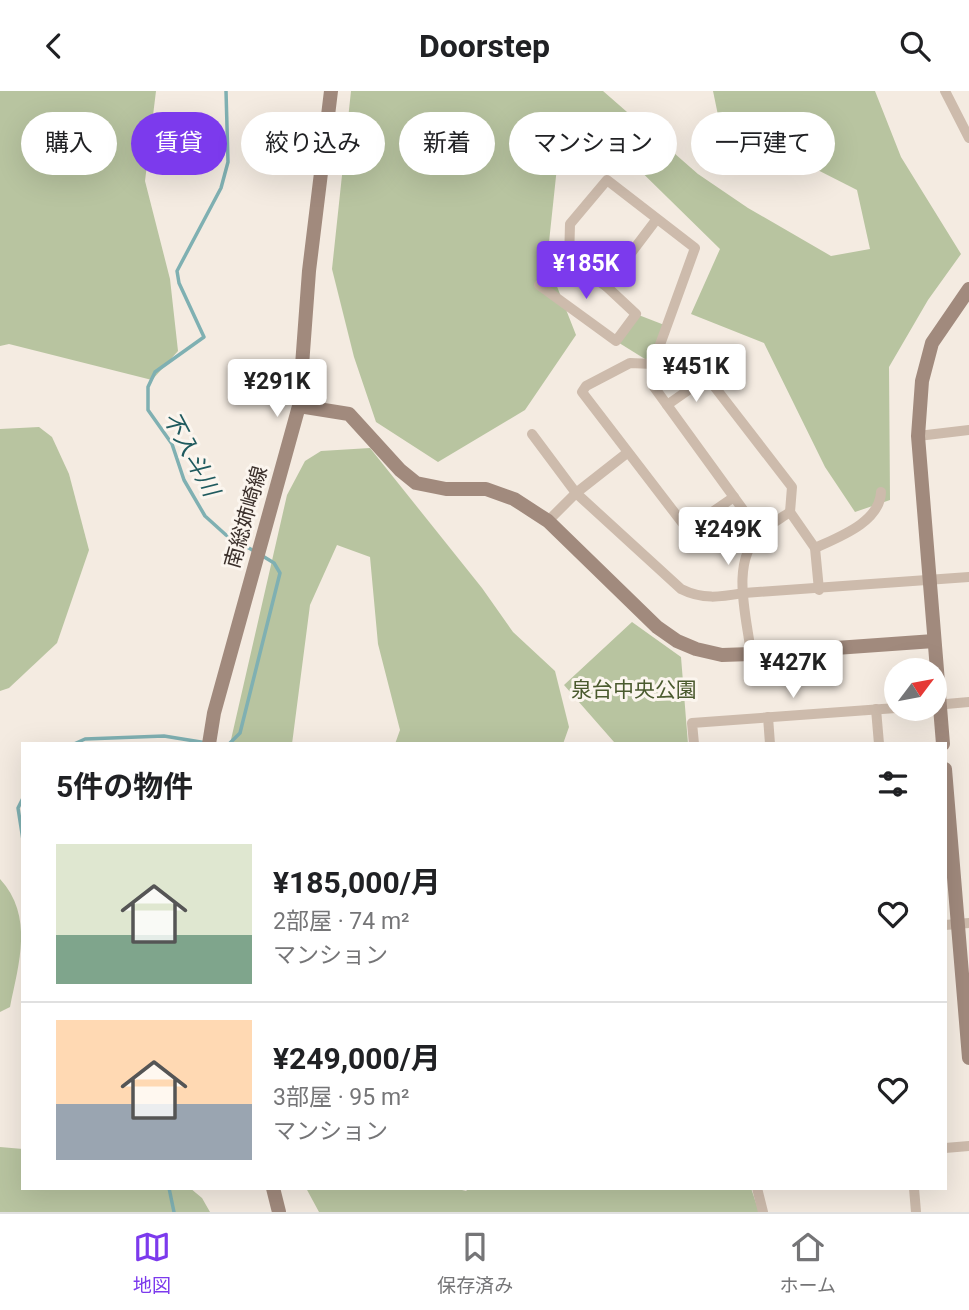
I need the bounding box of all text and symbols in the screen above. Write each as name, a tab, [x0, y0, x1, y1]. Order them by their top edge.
icon: back	[35, 27, 73, 65]
text: Doorstep	[419, 27, 550, 65]
icon: search	[896, 27, 934, 65]
chip: 購入	[21, 112, 117, 175]
chip: 賃貸	[131, 112, 227, 175]
chip: 絞り込み	[241, 112, 385, 175]
chip: 新着	[399, 112, 495, 175]
chip: マンション	[509, 112, 677, 175]
chip: 一戸建て	[691, 112, 835, 175]
pin: ¥185K	[537, 241, 635, 301]
text: ¥185K	[553, 250, 619, 277]
pin: ¥451K	[647, 345, 745, 404]
text: ¥451K	[663, 353, 729, 380]
pin: ¥291K	[228, 359, 326, 419]
text: ¥291K	[244, 368, 310, 395]
water label: 不入斗川	[157, 407, 226, 504]
street label: 南総姉崎線	[220, 463, 272, 571]
pin: ¥249K	[679, 507, 777, 567]
text: ¥249K	[695, 516, 761, 543]
pin: ¥427K	[744, 641, 842, 700]
text: ¥427K	[760, 649, 826, 676]
north arrow	[884, 658, 947, 721]
map controls	[884, 658, 947, 721]
park label: 泉台中央公園	[571, 678, 697, 702]
icon: filters	[874, 765, 912, 803]
text: 5件の物件	[56, 769, 193, 804]
text: ¥185,000/月	[273, 865, 441, 900]
icon: home	[112, 872, 196, 956]
icon: heart	[874, 895, 912, 933]
text: 2部屋 · 74 m²	[273, 908, 410, 935]
text: マンション	[273, 942, 388, 969]
text: ¥249,000/月	[273, 1041, 441, 1076]
icon: home	[112, 1048, 196, 1132]
icon: heart	[874, 1071, 912, 1109]
text: 3部屋 · 95 m²	[273, 1084, 410, 1111]
text: マンション	[273, 1118, 388, 1145]
tab: 地図	[133, 1228, 171, 1297]
tab: 保存済み	[437, 1228, 513, 1297]
tab: ホーム	[779, 1228, 836, 1297]

